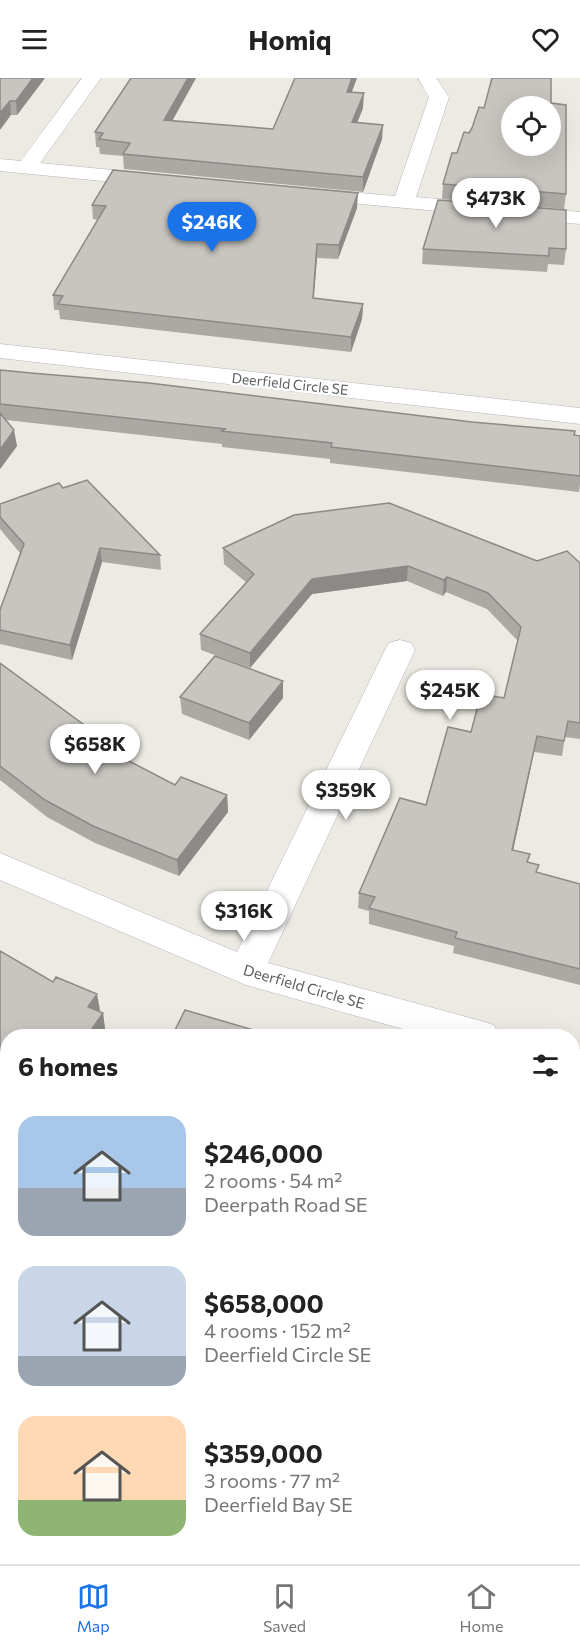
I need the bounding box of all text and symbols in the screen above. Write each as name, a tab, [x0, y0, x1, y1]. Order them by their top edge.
icon: menu	[18, 23, 51, 56]
text: Homiq	[248, 23, 332, 56]
icon: heart	[529, 23, 562, 56]
map controls	[501, 96, 561, 156]
button: locate	[501, 96, 561, 156]
pin: $473K	[454, 178, 538, 229]
text: $473K	[466, 185, 526, 209]
pin: $246K	[170, 202, 254, 253]
text: $246K	[181, 209, 243, 233]
street label: Deerfield Circle SE	[231, 369, 349, 398]
pin: $245K	[408, 670, 492, 721]
text: $245K	[420, 677, 480, 701]
pin: $658K	[53, 724, 137, 775]
text: $658K	[64, 731, 126, 755]
pin: $359K	[304, 770, 388, 821]
text: $359K	[315, 777, 377, 801]
pin: $316K	[202, 891, 286, 942]
text: $316K	[215, 898, 273, 922]
street label: Deerfield Circle SE	[241, 960, 367, 1012]
icon: filters	[529, 1049, 562, 1082]
text: 6 homes	[18, 1050, 118, 1081]
text: $246,000	[204, 1137, 323, 1168]
icon: home	[66, 1140, 138, 1212]
text: 2 rooms · 54 m²	[204, 1168, 342, 1192]
text: Deerpath Road SE	[204, 1192, 368, 1216]
text: $658,000	[204, 1287, 324, 1318]
icon: home	[66, 1290, 138, 1362]
text: 4 rooms · 152 m²	[204, 1318, 351, 1342]
text: Deerfield Circle SE	[204, 1342, 371, 1366]
text: $359,000	[204, 1437, 323, 1468]
icon: home	[66, 1440, 138, 1512]
text: 3 rooms · 77 m²	[204, 1468, 340, 1492]
text: Deerfield Bay SE	[204, 1492, 353, 1516]
tab: Map	[77, 1580, 110, 1635]
tab: Saved	[263, 1580, 306, 1635]
tab: Home	[459, 1580, 503, 1635]

